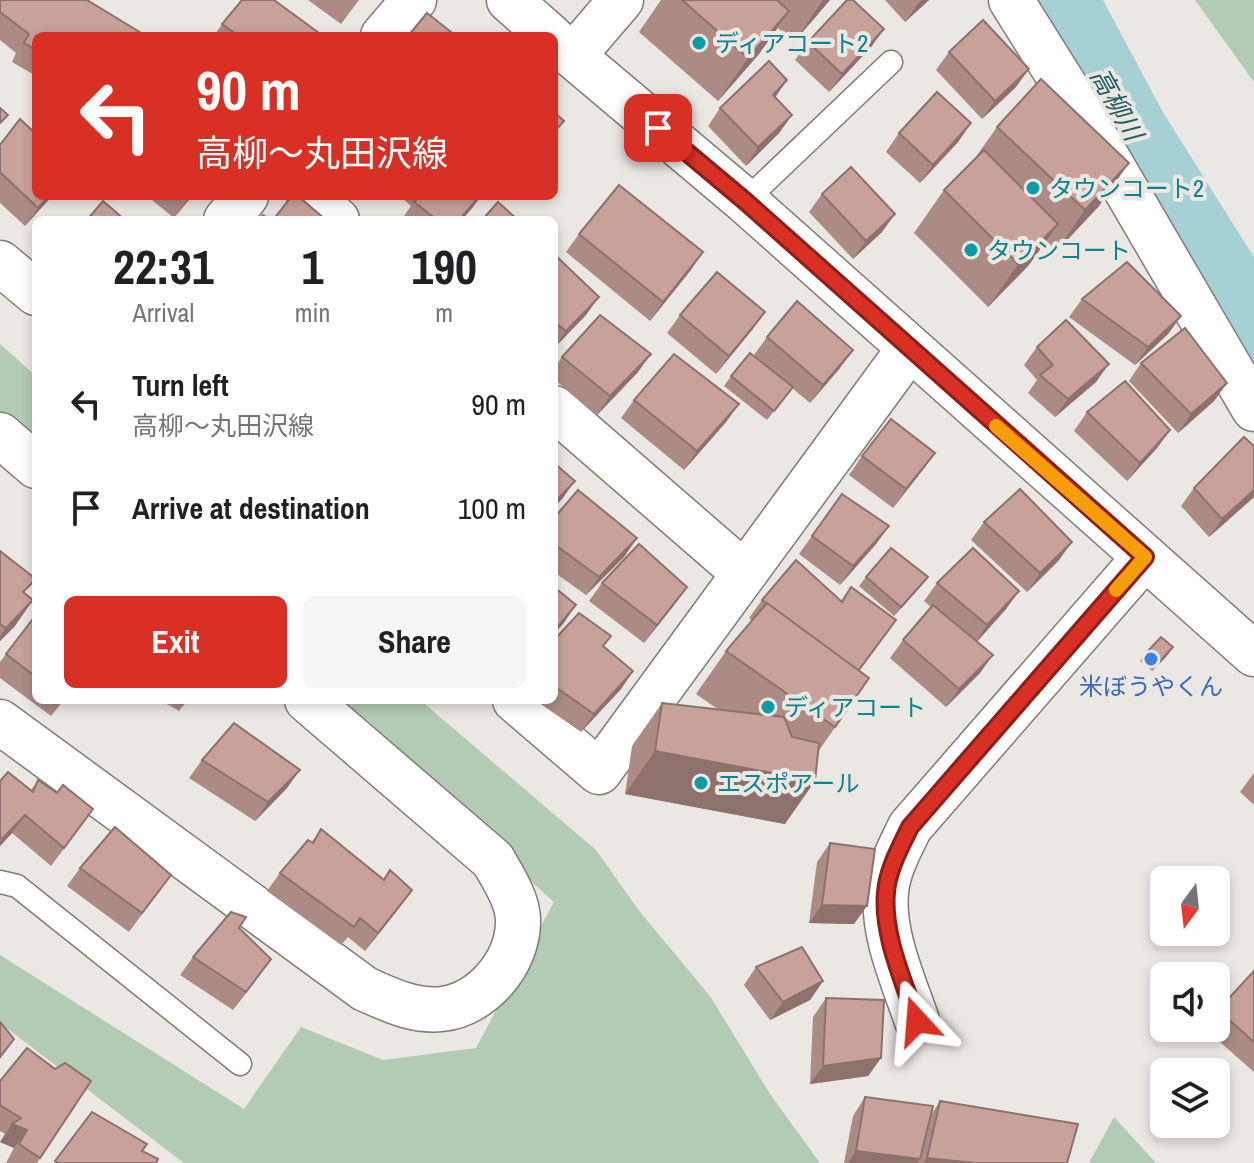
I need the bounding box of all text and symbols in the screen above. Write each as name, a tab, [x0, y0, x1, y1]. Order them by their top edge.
place label: ディアコート2	[715, 27, 868, 59]
marker: ディアコート2	[690, 34, 708, 52]
text: 90 m	[196, 52, 301, 127]
water label: 高柳川	[1083, 61, 1153, 149]
icon: left	[64, 64, 168, 168]
pin	[624, 94, 692, 162]
icon: arrive	[636, 106, 680, 150]
text: 高柳～丸田沢線	[196, 129, 448, 177]
place label: タウンコート2	[1049, 172, 1204, 204]
marker: タウンコート2	[1024, 179, 1042, 197]
text: 22:31	[113, 234, 214, 299]
text: 1	[302, 234, 323, 299]
text: 190	[411, 234, 477, 299]
place label: タウンコート	[987, 234, 1131, 266]
marker: タウンコート	[962, 241, 980, 259]
text: Arrival	[133, 295, 194, 330]
text: min	[295, 295, 330, 330]
text: m	[435, 295, 453, 330]
text: Turn left	[132, 365, 229, 405]
icon: left	[64, 382, 108, 426]
text: 90 m	[471, 384, 526, 424]
text: 高柳～丸田沢線	[132, 408, 314, 443]
icon: arrive	[64, 486, 108, 530]
text: Arrive at destination	[132, 488, 370, 528]
text: 100 m	[458, 488, 526, 528]
button: Exit	[64, 596, 287, 688]
button: Share	[303, 596, 526, 688]
marker: 米ぼうやくん	[1142, 650, 1160, 668]
place label: 米ぼうやくん	[1079, 670, 1223, 702]
place label: ディアコート	[784, 691, 926, 723]
marker: ディアコート	[759, 698, 777, 716]
place label: エスポアール	[717, 767, 860, 799]
marker: エスポアール	[692, 774, 710, 792]
north arrow	[1150, 866, 1230, 946]
map controls	[1150, 866, 1230, 1138]
button: sound	[1150, 962, 1230, 1042]
position arrow	[875, 979, 959, 1063]
button: layers	[1150, 1058, 1230, 1138]

